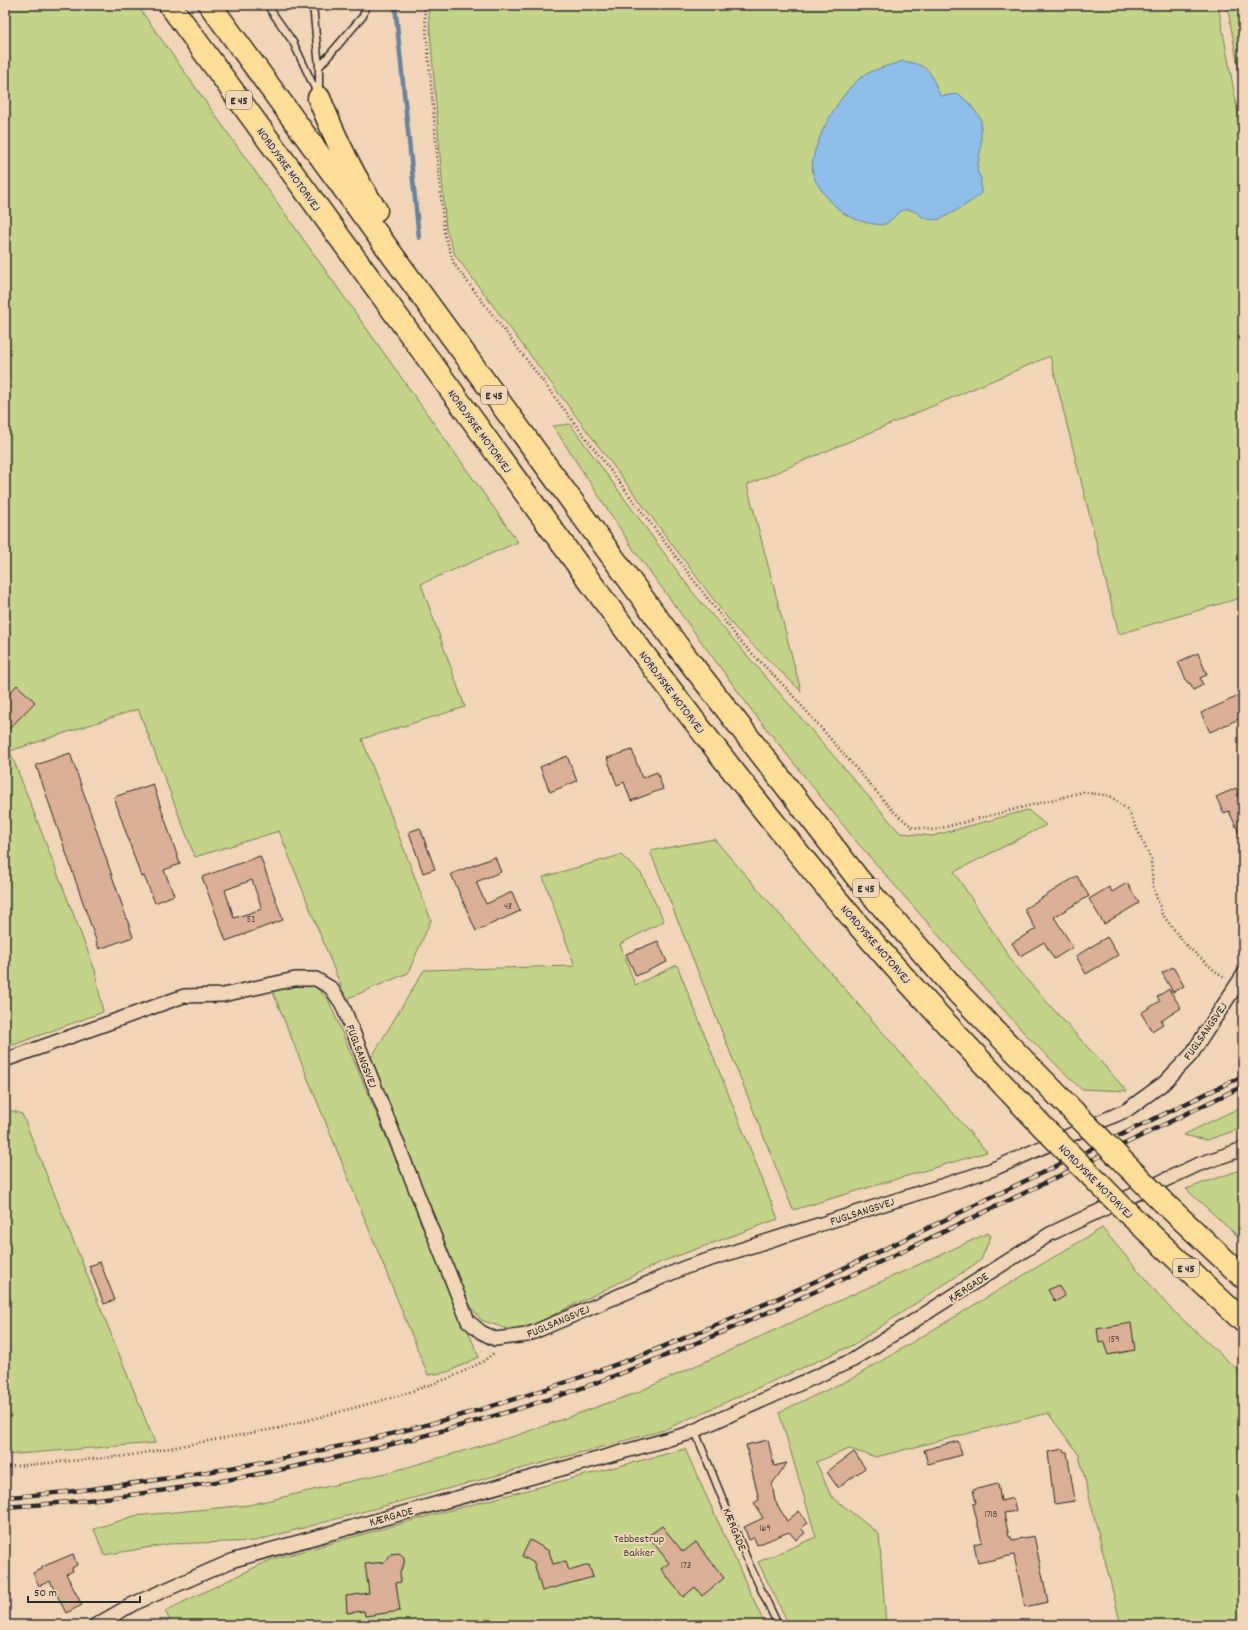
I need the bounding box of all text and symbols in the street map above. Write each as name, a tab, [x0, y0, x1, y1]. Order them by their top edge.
road number: E 45	[226, 91, 252, 109]
street label: NORDJYSKE MOTORVEJ	[252, 125, 324, 215]
road number: E 45	[481, 386, 507, 404]
street label: NORDJYSKE MOTORVEJ	[443, 387, 515, 477]
street label: NORDJYSKE MOTORVEJ	[634, 648, 708, 738]
road number: E 45	[853, 879, 879, 897]
house number: 48	[504, 900, 512, 914]
street label: NORDJYSKE MOTORVEJ	[836, 902, 914, 988]
house number: 52	[247, 913, 256, 927]
street label: FUGLSANGSVEJ	[1180, 1000, 1232, 1064]
street label: FUGLSANGSVEJ	[341, 1022, 381, 1091]
street label: NORDJYSKE MOTORVEJ	[1054, 1141, 1136, 1223]
street label: FUGLSANGSVEJ	[828, 1194, 897, 1231]
road number: E 45	[1173, 1259, 1199, 1277]
street label: KÆRGADE	[945, 1269, 993, 1308]
street label: FUGLSANGSVEJ	[525, 1302, 593, 1343]
house number: 159	[1108, 1333, 1120, 1347]
street label: KÆRGADE	[368, 1503, 416, 1532]
street label: KÆRGADE	[717, 1506, 750, 1554]
house number: 171B	[985, 1508, 998, 1522]
house number: 169	[759, 1522, 771, 1536]
park label: Tebbestrup Bakker	[614, 1531, 664, 1562]
house number: 173	[681, 1559, 691, 1573]
scale bar	[28, 1578, 140, 1604]
text: 50 m	[34, 1585, 57, 1602]

